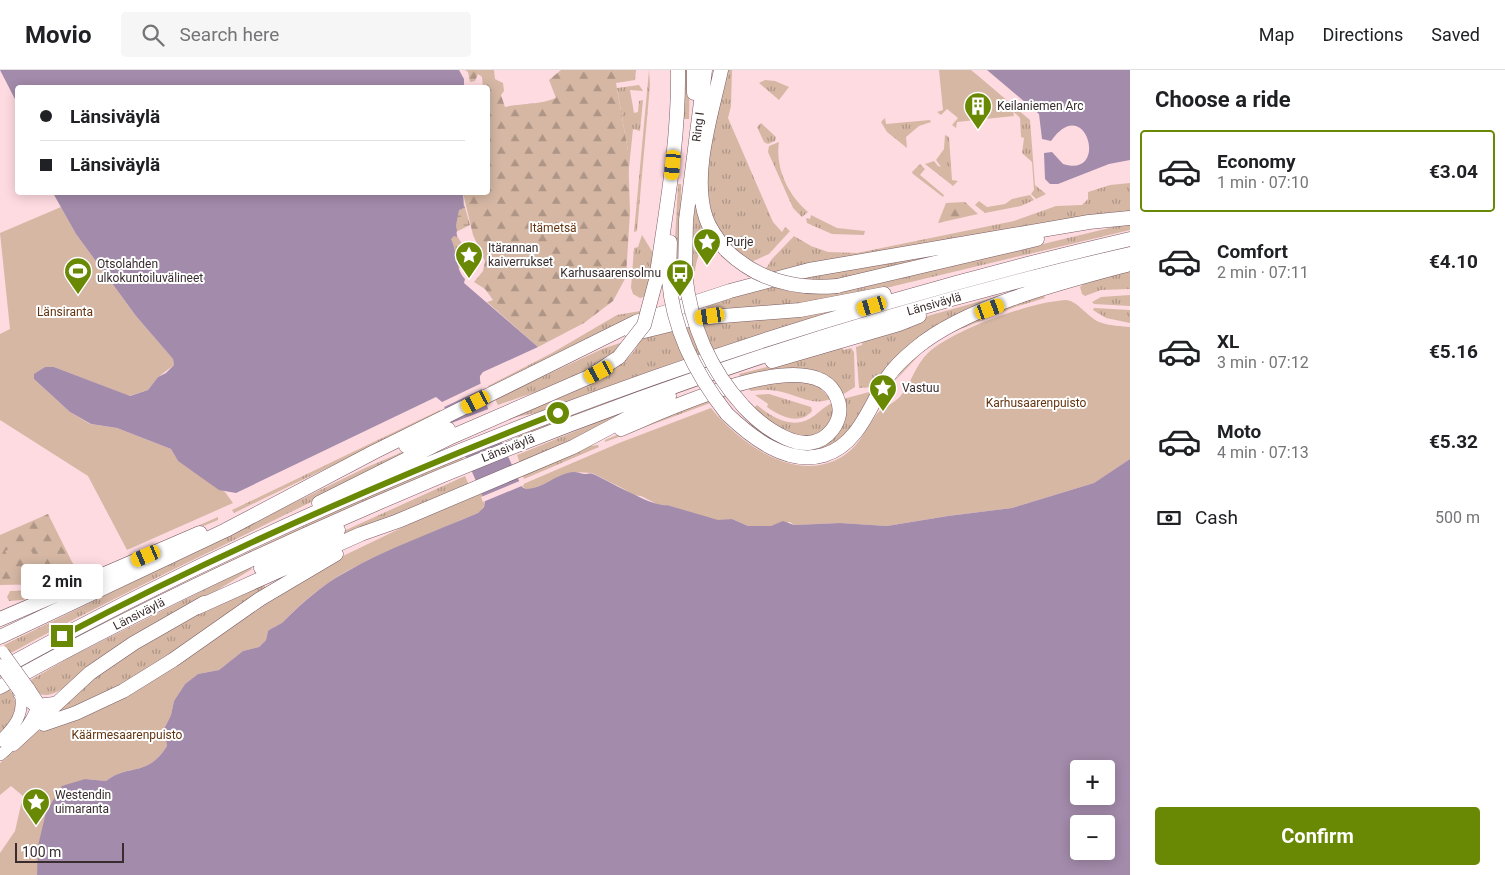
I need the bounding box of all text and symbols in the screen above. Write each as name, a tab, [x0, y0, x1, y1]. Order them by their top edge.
search box	[121, 12, 471, 57]
text: Movio	[25, 21, 91, 49]
icon: search	[139, 21, 167, 49]
text: Search here	[179, 23, 279, 46]
text: Map	[1259, 24, 1294, 45]
text: Directions	[1322, 24, 1403, 45]
text: Saved	[1431, 24, 1480, 45]
text: Choose a ride	[1155, 87, 1291, 112]
building icon: Keilaniemen Arc	[963, 91, 993, 130]
place label: Keilaniemen Arc	[997, 99, 1084, 113]
text: Länsiväylä	[70, 105, 160, 128]
street label: Ring I	[689, 111, 707, 143]
car	[664, 149, 681, 181]
icon: car	[1157, 149, 1202, 194]
text: Economy	[1217, 150, 1296, 173]
text: Länsiväylä	[70, 153, 160, 176]
text: €3.04	[1429, 160, 1478, 183]
text: 1 min · 07:10	[1217, 173, 1309, 192]
park label: Itämetsä	[529, 221, 577, 235]
place icon: Purje	[692, 227, 722, 266]
place label: Purje	[726, 235, 754, 249]
icon: car	[1157, 239, 1202, 284]
place icon: Itärannan kaiverrukset	[454, 240, 484, 279]
text: Comfort	[1217, 240, 1288, 263]
place label: Itärannan kaiverrukset	[488, 241, 553, 269]
text: €4.10	[1429, 250, 1478, 273]
sports icon: Otsolahden ulkokuntoiluvälineet	[63, 256, 93, 295]
place label: Otsolahden ulkokuntoiluvälineet	[97, 257, 203, 285]
bus stop icon: Karhusaarensolmu	[665, 258, 695, 297]
text: 2 min · 07:11	[1217, 263, 1309, 282]
place label: Karhusaarensolmu	[560, 266, 661, 280]
street label: Länsiväylä	[905, 290, 963, 318]
car	[855, 294, 888, 318]
car	[973, 297, 1006, 321]
park label: Länsiranta	[37, 305, 93, 319]
car	[694, 306, 725, 326]
icon: car	[1157, 329, 1202, 374]
text: XL	[1217, 330, 1239, 353]
text: €5.16	[1429, 340, 1478, 363]
text: 3 min · 07:12	[1217, 353, 1309, 372]
car	[582, 358, 615, 386]
place icon: Vastuu	[868, 373, 898, 412]
place label: Vastuu	[902, 381, 939, 395]
car	[459, 389, 492, 415]
park label: Karhusaarenpuisto	[986, 396, 1086, 410]
route start	[547, 402, 569, 424]
icon: car	[1157, 419, 1202, 464]
text: Moto	[1217, 420, 1261, 443]
text: €5.32	[1429, 430, 1478, 453]
street label: Länsiväylä	[479, 431, 537, 465]
text: 4 min · 07:13	[1217, 443, 1309, 462]
icon: cash	[1155, 504, 1183, 532]
text: Cash	[1195, 506, 1238, 529]
text: 500 m	[1435, 508, 1480, 527]
car	[129, 543, 162, 569]
callout: 2 min	[21, 564, 103, 598]
text: 2 min	[42, 572, 82, 591]
street label: Länsiväylä	[111, 595, 167, 633]
route end	[51, 625, 73, 647]
park label: Käärmesaarenpuisto	[72, 728, 183, 742]
map controls	[1070, 760, 1115, 860]
button: +	[1070, 760, 1115, 805]
place icon: Westendin uimaranta	[21, 787, 51, 826]
place label: Westendin uimaranta	[55, 788, 111, 816]
button: Confirm	[1155, 807, 1480, 865]
button: −	[1070, 815, 1115, 860]
scale bar	[15, 840, 124, 863]
text: 100 m	[22, 844, 61, 860]

